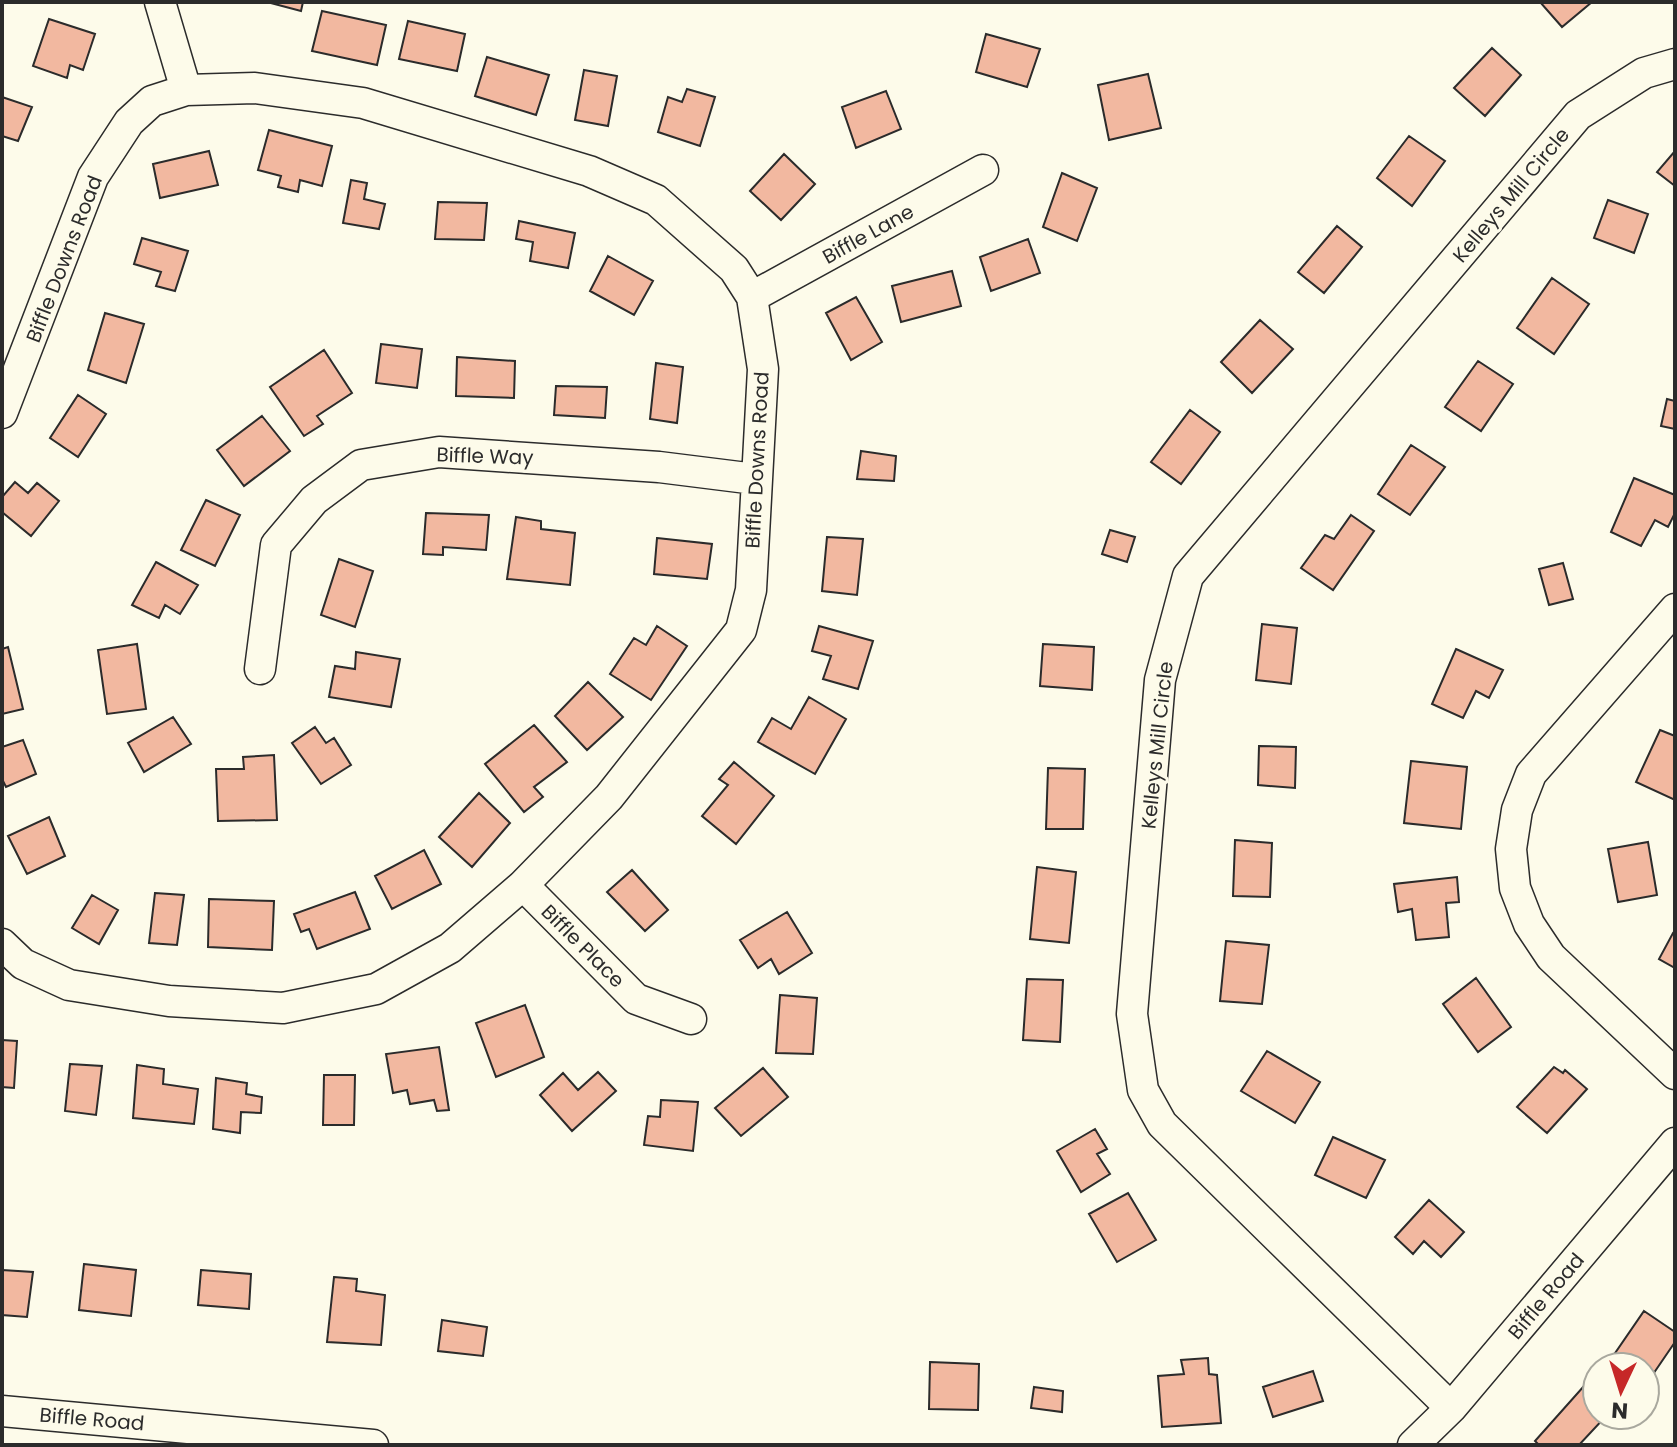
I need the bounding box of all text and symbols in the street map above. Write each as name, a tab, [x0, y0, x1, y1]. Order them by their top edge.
street label: Kelleys Mill Circle	[1446, 122, 1576, 268]
street label: Biffle Downs Road	[19, 171, 109, 347]
street label: Biffle Lane	[817, 197, 919, 271]
street label: Biffle Downs Road	[738, 371, 776, 549]
street label: Biffle Way	[436, 440, 534, 472]
street label: Kelleys Mill Circle	[1134, 660, 1180, 830]
street label: Biffle Place	[535, 898, 631, 994]
street label: Biffle Road	[1502, 1247, 1590, 1345]
north arrow	[1581, 1351, 1661, 1431]
text: N	[1610, 1394, 1629, 1426]
street label: Biffle Road	[38, 1400, 146, 1438]

